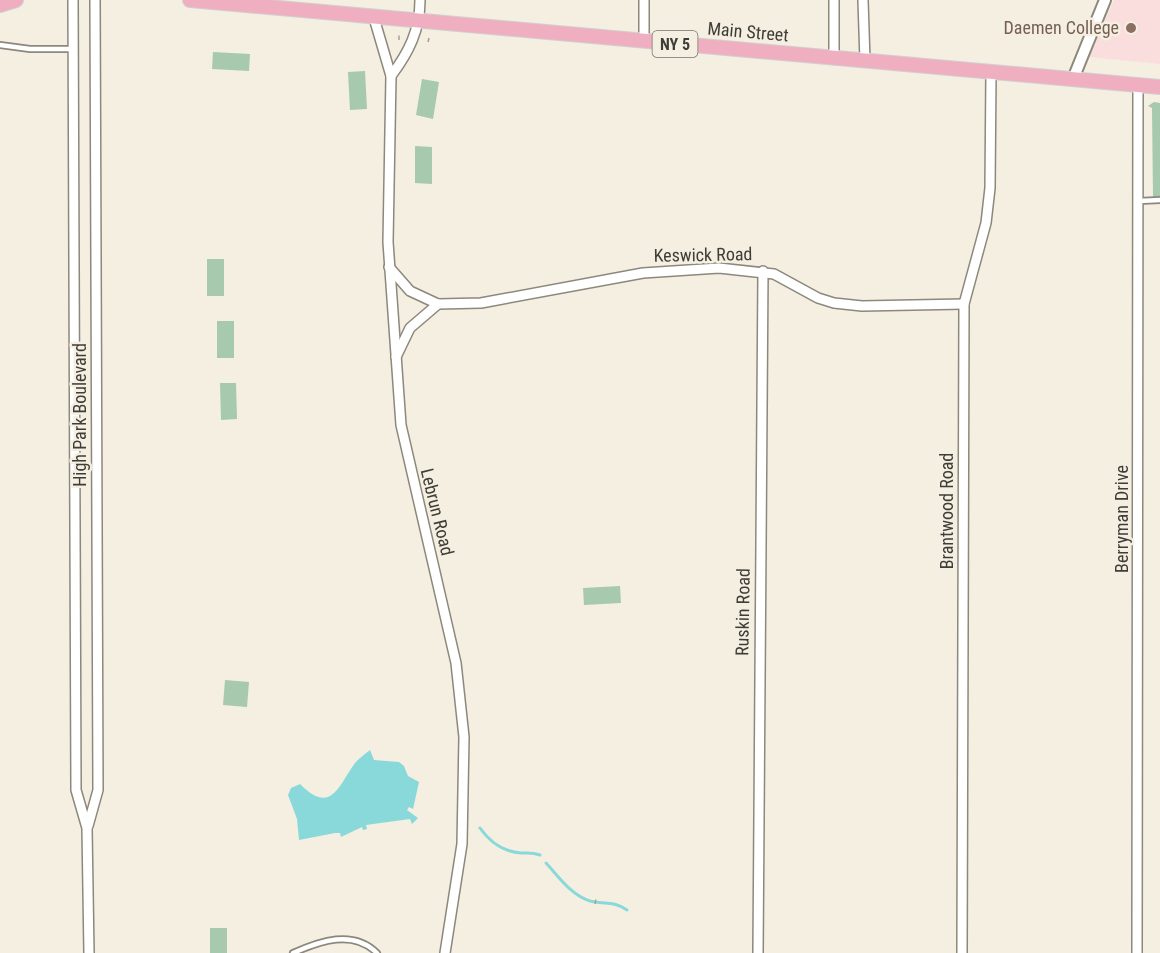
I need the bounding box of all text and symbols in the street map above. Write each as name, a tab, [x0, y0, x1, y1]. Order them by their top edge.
street label: Main Street	[707, 17, 789, 46]
place label: Daemen College	[1004, 17, 1119, 38]
marker: Daemen College	[1124, 21, 1138, 35]
road number: NY 5	[652, 31, 698, 57]
street label: Keswick Road	[653, 243, 753, 266]
street label: High Park Boulevard	[69, 343, 90, 487]
street label: Brantwood Road	[936, 453, 957, 569]
street label: Berryman Drive	[1111, 465, 1132, 573]
street label: Lebrun Road	[417, 466, 458, 558]
street label: Ruskin Road	[731, 568, 754, 656]

